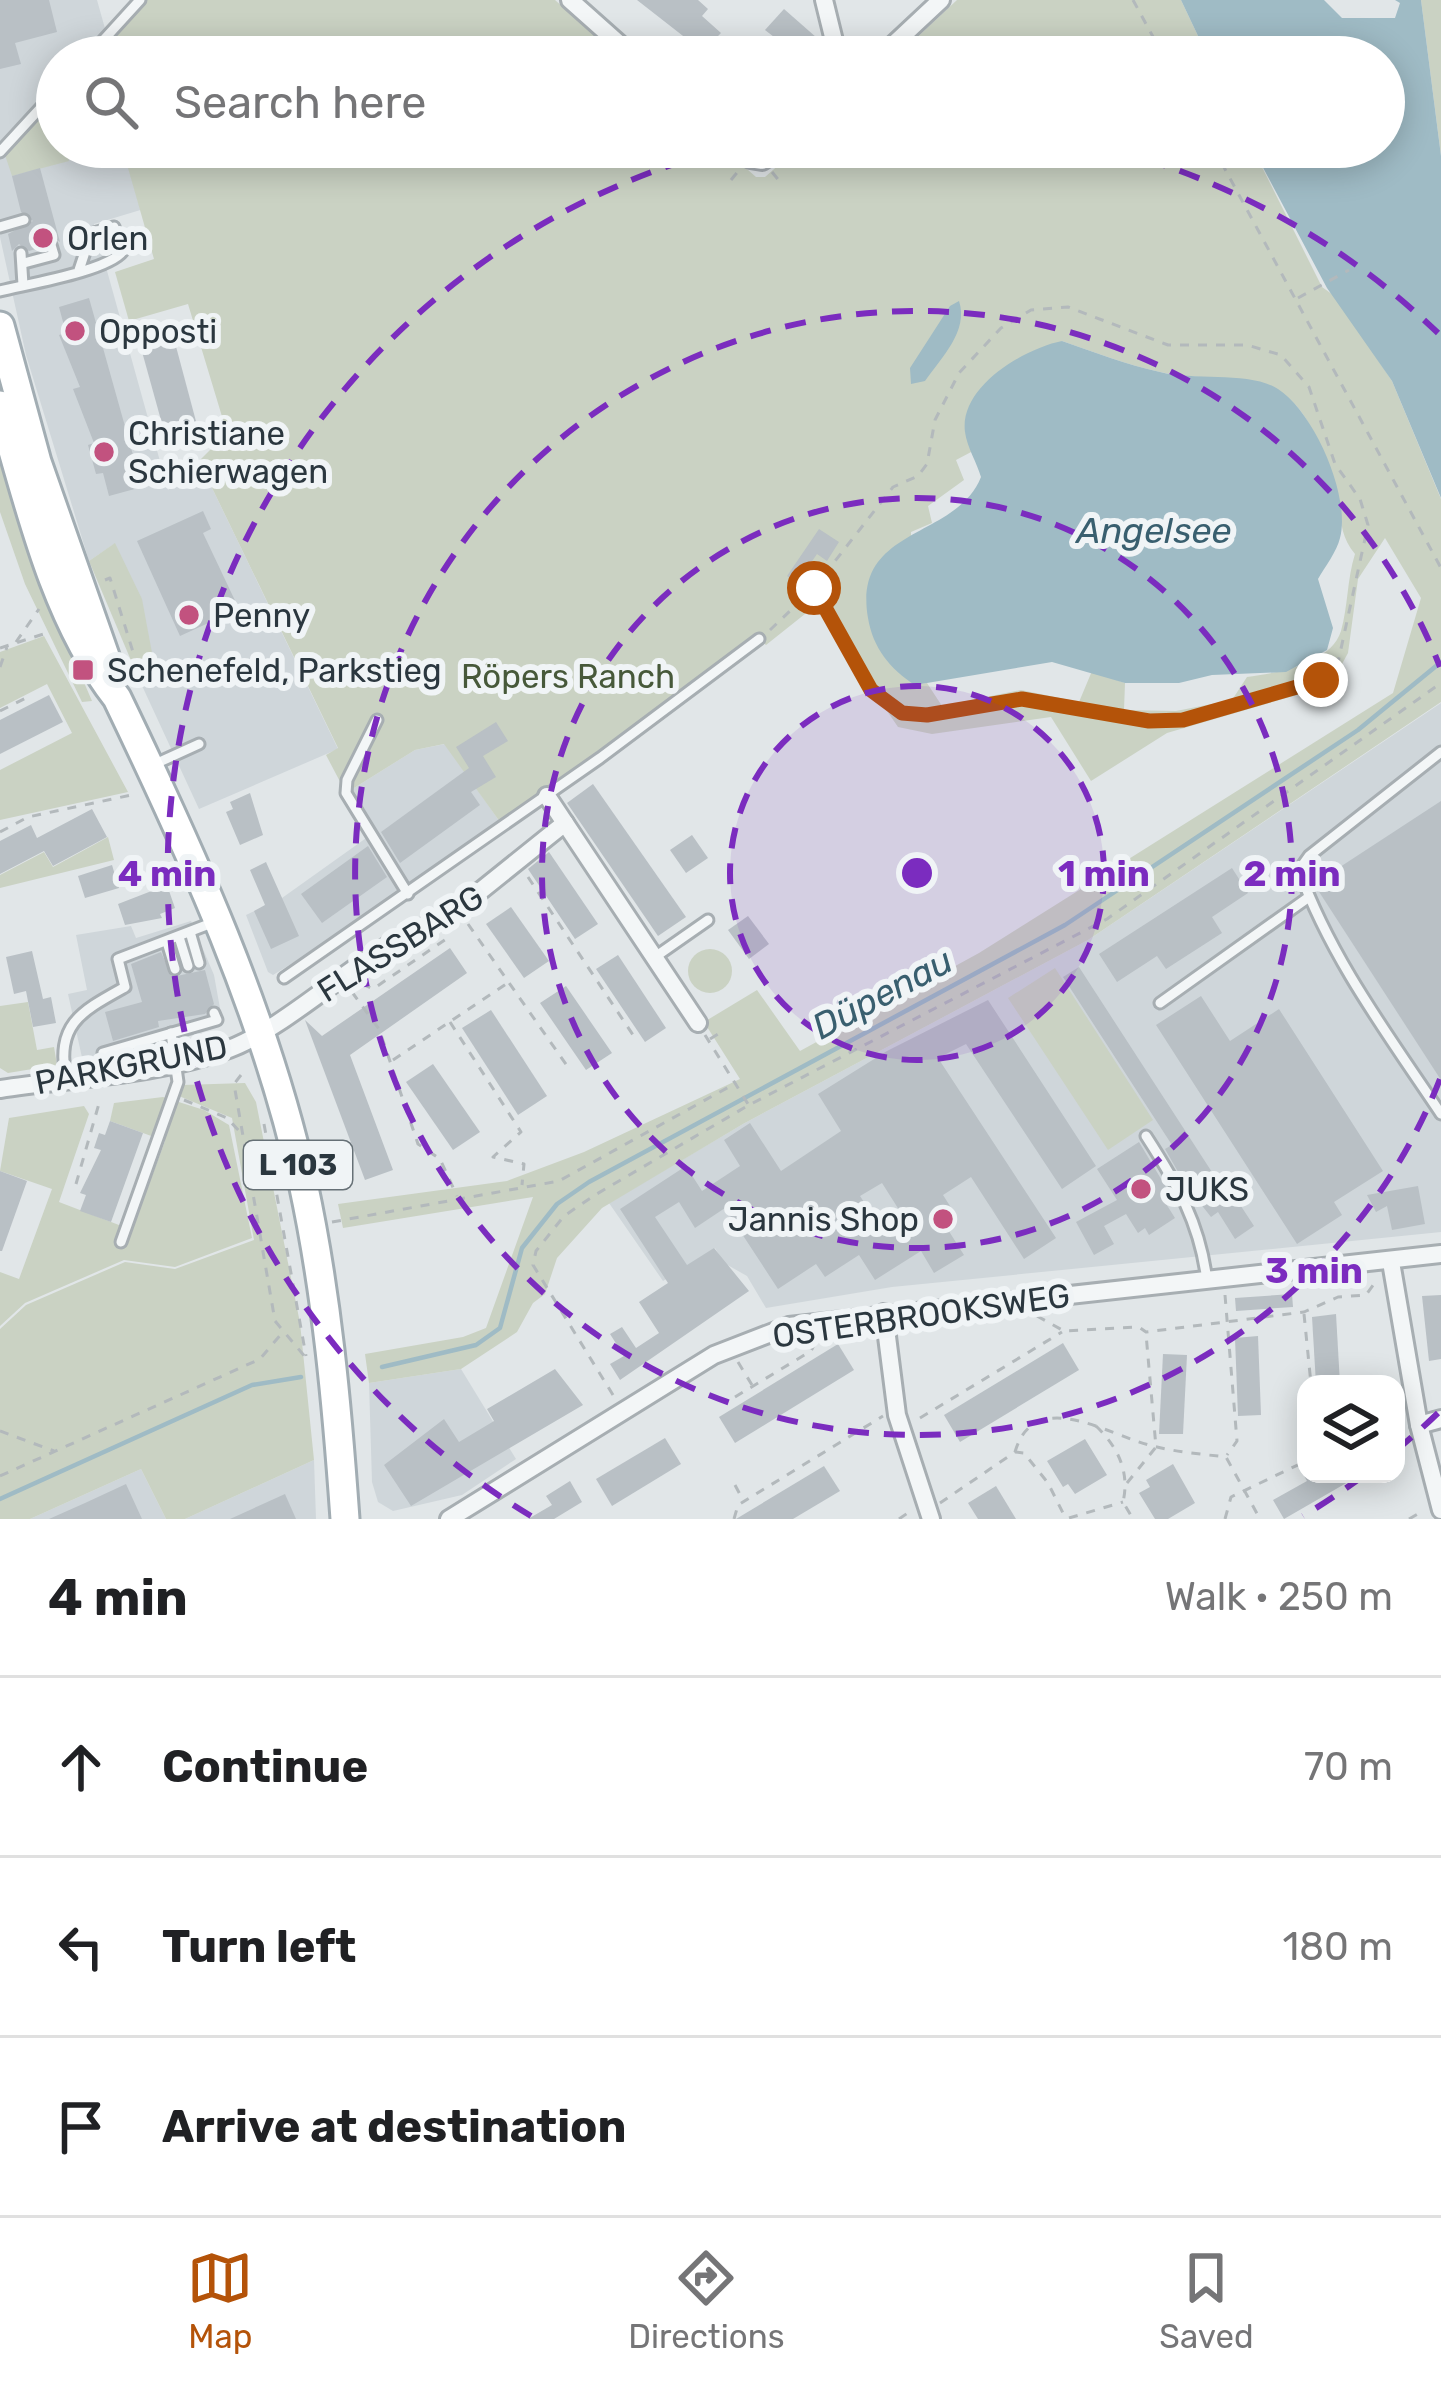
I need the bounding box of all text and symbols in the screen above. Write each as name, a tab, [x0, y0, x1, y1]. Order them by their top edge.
search box	[36, 36, 1405, 168]
icon: search	[78, 69, 144, 135]
text: Search here	[174, 76, 426, 129]
place label: Orlen	[67, 219, 148, 258]
marker: Orlen	[30, 225, 56, 251]
place label: Opposti	[99, 312, 217, 351]
marker: Opposti	[62, 318, 88, 344]
place label: Christiane Schierwagen	[128, 414, 328, 491]
marker: Christiane Schierwagen	[91, 439, 117, 465]
water label: Angelsee	[1075, 509, 1231, 552]
route start	[787, 561, 841, 615]
place label: Penny	[213, 596, 310, 635]
marker: Penny	[176, 602, 202, 628]
place label: Schenefeld, Parkstieg	[107, 651, 442, 690]
route end	[1294, 653, 1348, 707]
marker: Schenefeld, Parkstieg	[70, 657, 96, 683]
park label: Röpers Ranch	[461, 657, 675, 696]
text: 4 min	[118, 852, 216, 895]
centre of rings	[896, 852, 938, 894]
text: 1 min	[1058, 852, 1150, 895]
text: 2 min	[1243, 852, 1341, 895]
street label: FLASSBARG	[310, 877, 491, 1010]
water label: Düpenau	[805, 939, 960, 1048]
street label: PARKGRUND	[32, 1027, 231, 1102]
road number: L 103	[244, 1141, 352, 1189]
place label: JUKS	[1165, 1170, 1249, 1209]
marker: JUKS	[1128, 1176, 1154, 1202]
place label: Jannis Shop	[728, 1200, 919, 1239]
marker: Jannis Shop	[930, 1206, 956, 1232]
text: 3 min	[1265, 1249, 1363, 1292]
street label: OSTERBROOKSWEG	[770, 1275, 1072, 1356]
map controls	[1297, 1375, 1405, 1483]
button: layers	[1297, 1375, 1405, 1483]
text: 4 min	[48, 1567, 188, 1628]
text: Walk · 250 m	[1165, 1574, 1393, 1620]
icon: ahead	[48, 1734, 114, 1800]
text: Continue	[162, 1740, 368, 1793]
text: 70 m	[1304, 1744, 1393, 1790]
icon: left	[48, 1914, 114, 1980]
text: Turn left	[162, 1920, 356, 1973]
text: 180 m	[1283, 1924, 1393, 1970]
icon: arrive	[48, 2094, 114, 2160]
text: Arrive at destination	[162, 2100, 627, 2153]
tab: Map	[187, 2245, 253, 2356]
tab: Directions	[628, 2245, 785, 2356]
tab: Saved	[1159, 2245, 1254, 2356]

